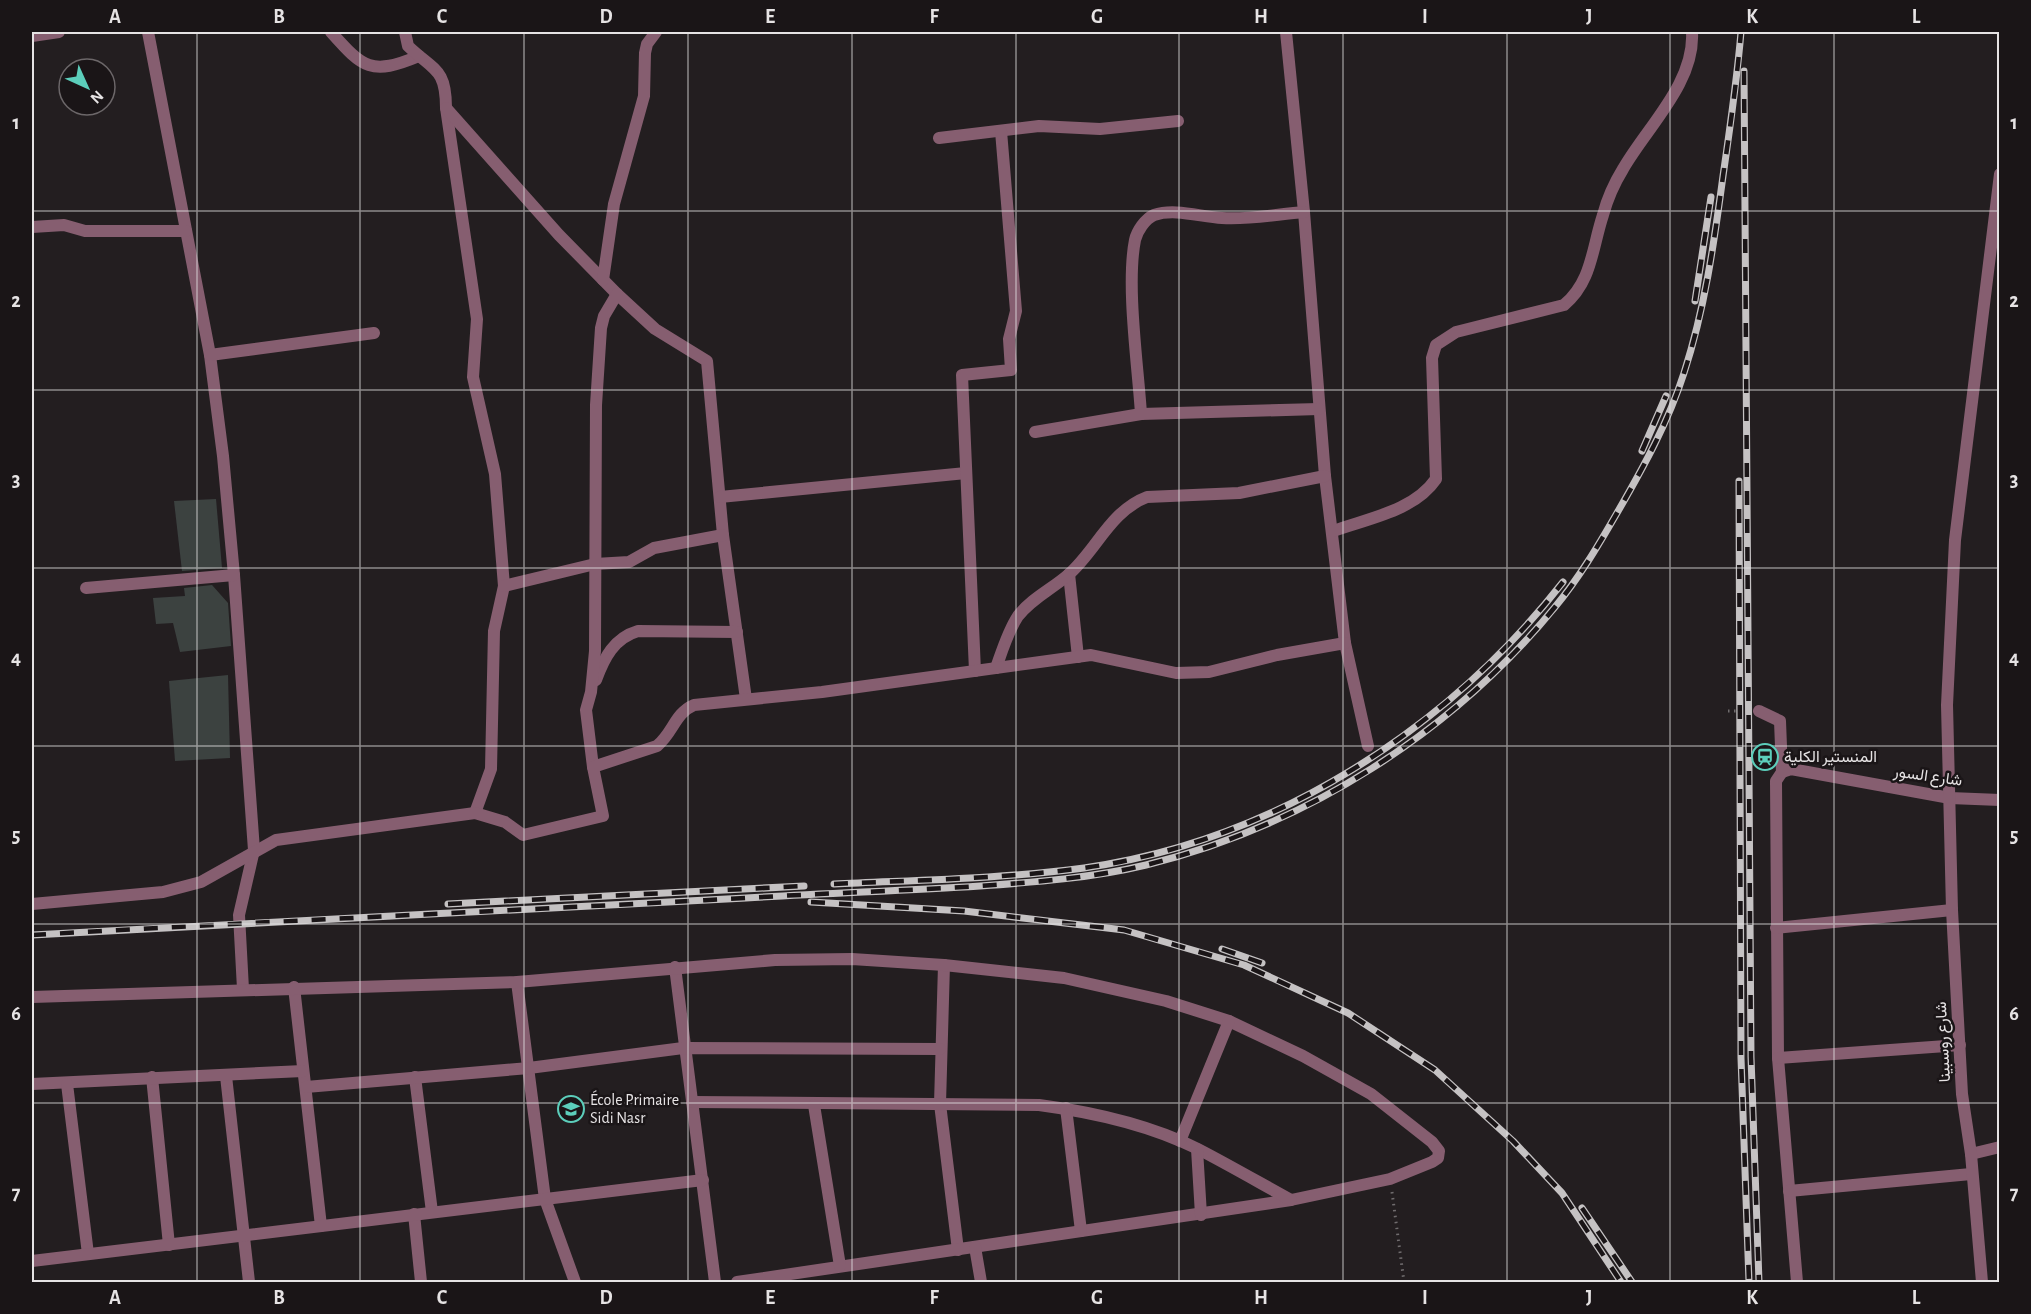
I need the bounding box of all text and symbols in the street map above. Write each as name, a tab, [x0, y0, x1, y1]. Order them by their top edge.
text: A	[109, 7, 121, 27]
text: B	[273, 7, 285, 27]
text: C	[437, 7, 448, 27]
text: D	[599, 7, 613, 27]
text: E	[765, 7, 775, 27]
text: F	[929, 7, 939, 27]
text: G	[1091, 7, 1103, 27]
text: H	[1254, 7, 1268, 27]
text: I	[1422, 7, 1428, 27]
text: J	[1586, 7, 1592, 27]
text: K	[1746, 7, 1758, 27]
text: L	[1912, 7, 1921, 27]
north arrow	[57, 57, 117, 117]
text: N	[87, 87, 106, 106]
text: 1	[12, 113, 20, 133]
text: 1	[2010, 113, 2018, 133]
text: 2	[11, 291, 21, 311]
text: 2	[2009, 291, 2019, 311]
text: 3	[12, 470, 20, 490]
text: 3	[2010, 470, 2018, 490]
text: 4	[11, 648, 21, 668]
text: 4	[2009, 648, 2019, 668]
station icon: المنستير الكلية	[1750, 742, 1780, 772]
place label: المنستير الكلية	[1784, 749, 1877, 767]
street label: شارع السور	[1891, 763, 1963, 792]
text: 5	[12, 826, 20, 846]
text: 5	[2010, 826, 2018, 846]
street label: شارع روسبينا	[1933, 1001, 1956, 1083]
text: 6	[11, 1004, 21, 1024]
text: 6	[2009, 1004, 2019, 1024]
place label: École Primaire Sidi Nasr	[590, 1090, 679, 1126]
school or university icon: École Primaire Sidi Nasr	[556, 1094, 586, 1124]
text: 7	[12, 1183, 21, 1203]
text: 7	[2010, 1183, 2019, 1203]
text: A	[109, 1288, 121, 1308]
text: B	[273, 1288, 285, 1308]
text: C	[437, 1288, 448, 1308]
text: D	[599, 1288, 613, 1308]
text: E	[765, 1288, 775, 1308]
text: F	[929, 1288, 939, 1308]
text: G	[1091, 1288, 1103, 1308]
text: H	[1254, 1288, 1268, 1308]
text: I	[1422, 1288, 1428, 1308]
text: J	[1586, 1288, 1592, 1308]
text: K	[1746, 1288, 1758, 1308]
text: L	[1912, 1288, 1921, 1308]

